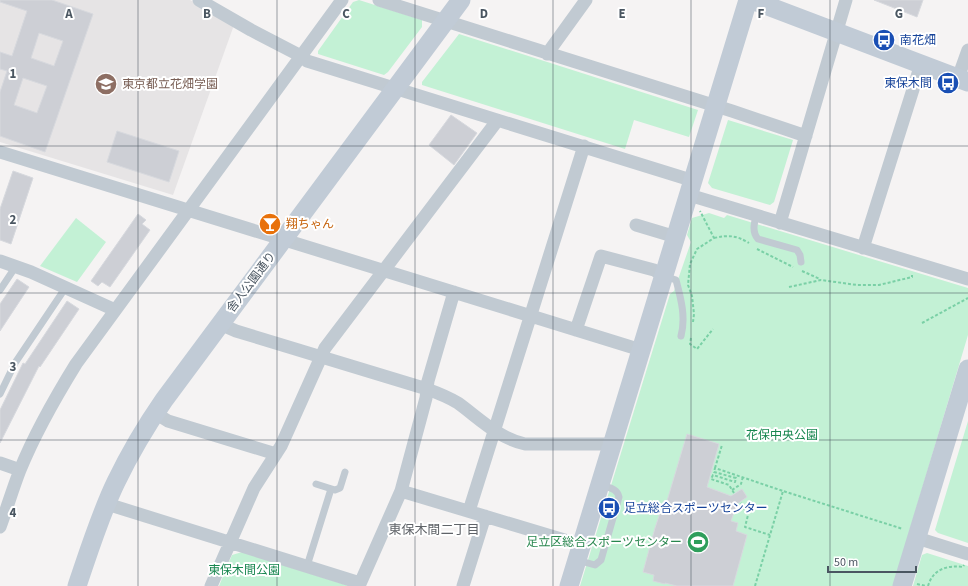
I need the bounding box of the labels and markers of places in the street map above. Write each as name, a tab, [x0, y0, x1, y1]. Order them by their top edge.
bus stop icon: 南花畑	[871, 27, 897, 53]
place label: 南花畑	[900, 32, 936, 49]
bus stop icon: 東保木間	[935, 70, 961, 96]
school or university icon: 東京都立花畑学園	[93, 71, 119, 97]
place label: 東保木間	[884, 75, 932, 92]
place label: 東京都立花畑学園	[122, 76, 218, 93]
bar icon: 翔ちゃん	[257, 211, 283, 237]
place label: 翔ちゃん	[286, 216, 334, 233]
bus stop icon: 足立総合スポーツセンター	[596, 495, 622, 521]
place label: 足立総合スポーツセンター	[624, 500, 768, 517]
sports icon: 足立区総合スポーツセンター	[685, 529, 711, 555]
place label: 足立区総合スポーツセンター	[526, 534, 682, 551]

